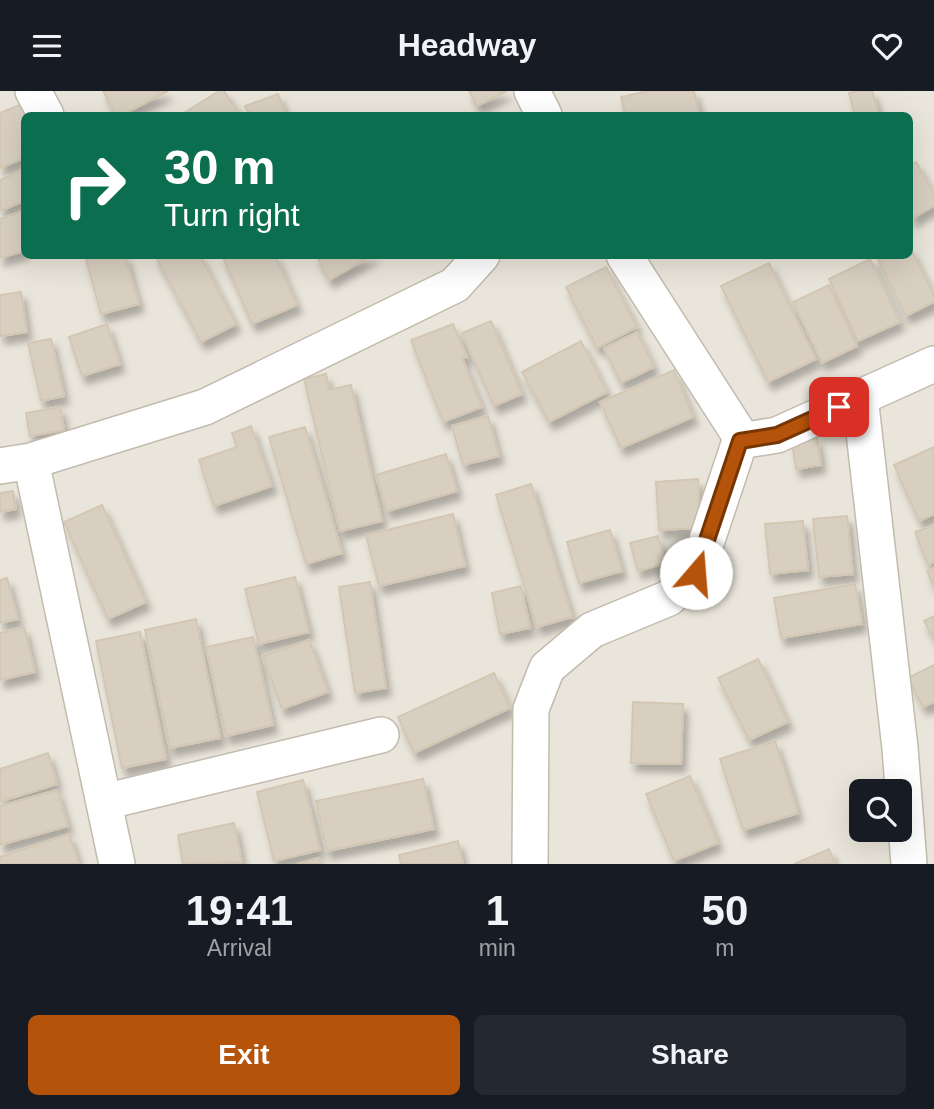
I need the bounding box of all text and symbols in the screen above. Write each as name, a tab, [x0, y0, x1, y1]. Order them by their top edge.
icon: menu	[28, 27, 66, 65]
text: Headway	[398, 27, 536, 63]
icon: heart	[868, 27, 906, 65]
icon: right	[49, 140, 140, 231]
text: 30 m	[164, 140, 276, 194]
text: Turn right	[164, 197, 300, 233]
pin	[809, 377, 869, 437]
icon: arrive	[820, 388, 858, 426]
position arrow	[659, 536, 733, 610]
map controls	[849, 779, 912, 842]
button: search	[849, 779, 912, 842]
text: 19:41	[186, 887, 293, 934]
text: 1	[486, 887, 509, 934]
text: 50	[702, 887, 748, 934]
text: Arrival	[207, 935, 272, 961]
text: min	[479, 935, 516, 961]
text: m	[715, 935, 734, 961]
button: Exit	[28, 1015, 460, 1095]
button: Share	[474, 1015, 906, 1095]

